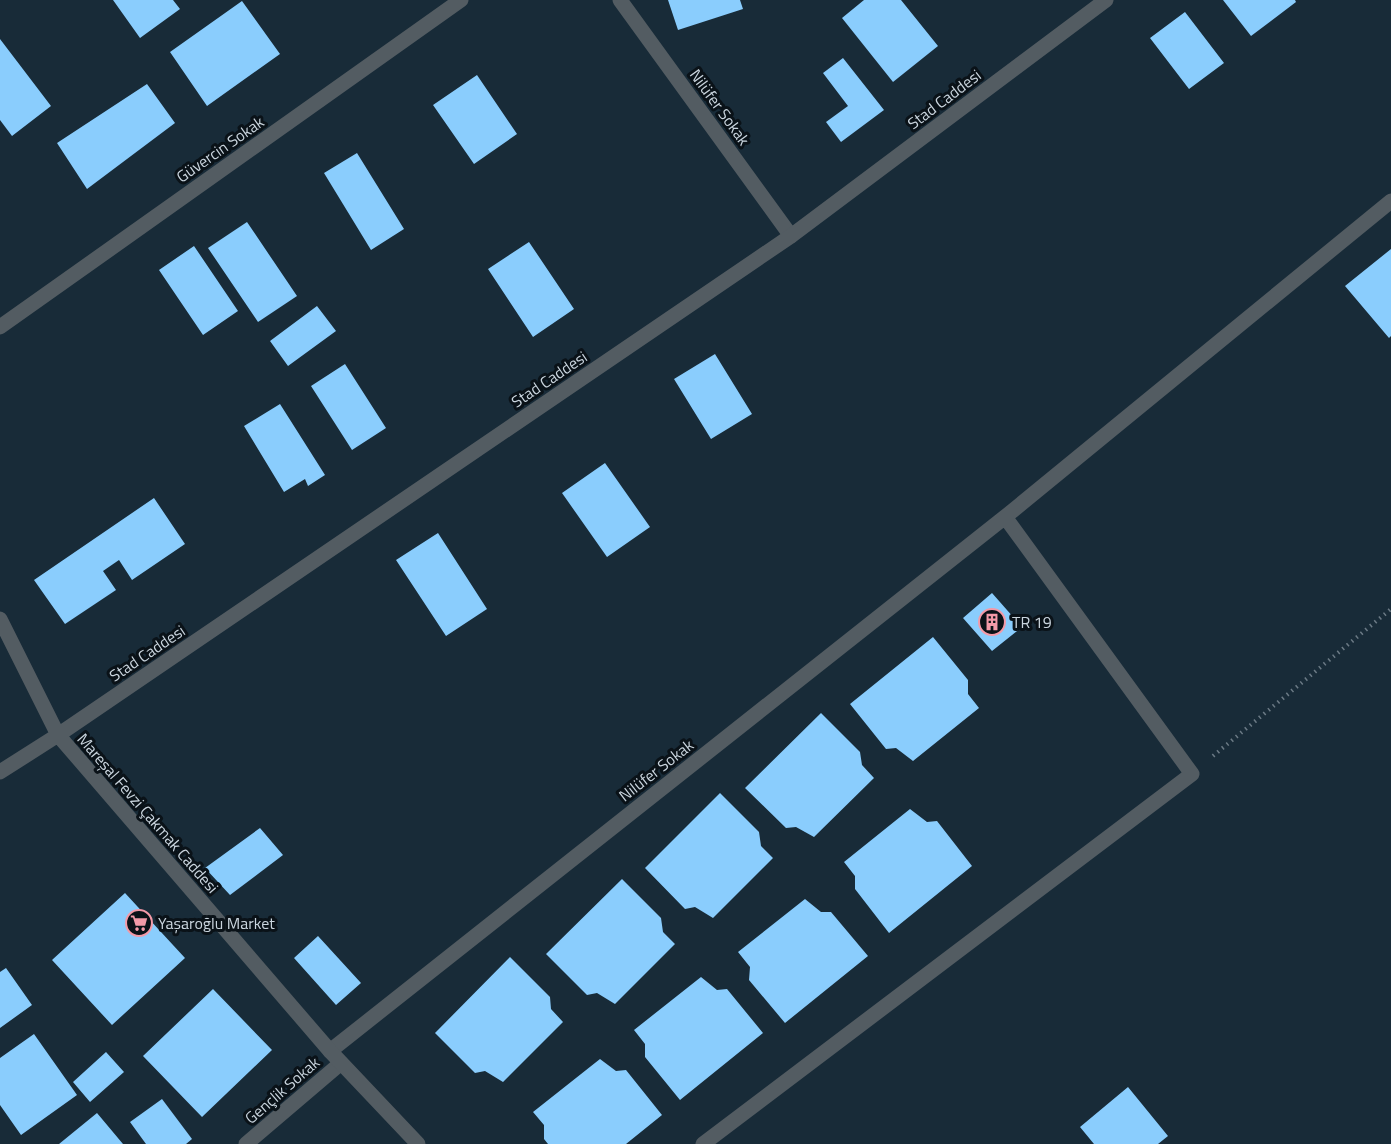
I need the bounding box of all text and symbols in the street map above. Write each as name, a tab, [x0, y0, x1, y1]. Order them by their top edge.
street label: Stad Caddesi	[902, 63, 986, 135]
street label: Nilüfer Sokak	[684, 64, 756, 150]
street label: Güvercin Sokak	[171, 110, 269, 188]
street label: Stad Caddesi	[506, 345, 592, 413]
building icon: TR 19	[977, 607, 1007, 637]
place label: TR 19	[1012, 610, 1052, 634]
street label: Stad Caddesi	[104, 619, 190, 687]
street label: Mareşal Fevzi Çakmak Caddesi	[72, 728, 224, 898]
street label: Nilüfer Sokak	[613, 733, 699, 807]
supermarket icon: Yaşaroğlu Market	[124, 908, 154, 938]
place label: Yaşaroğlu Market	[158, 911, 275, 935]
street label: Gençlik Sokak	[239, 1050, 325, 1129]

